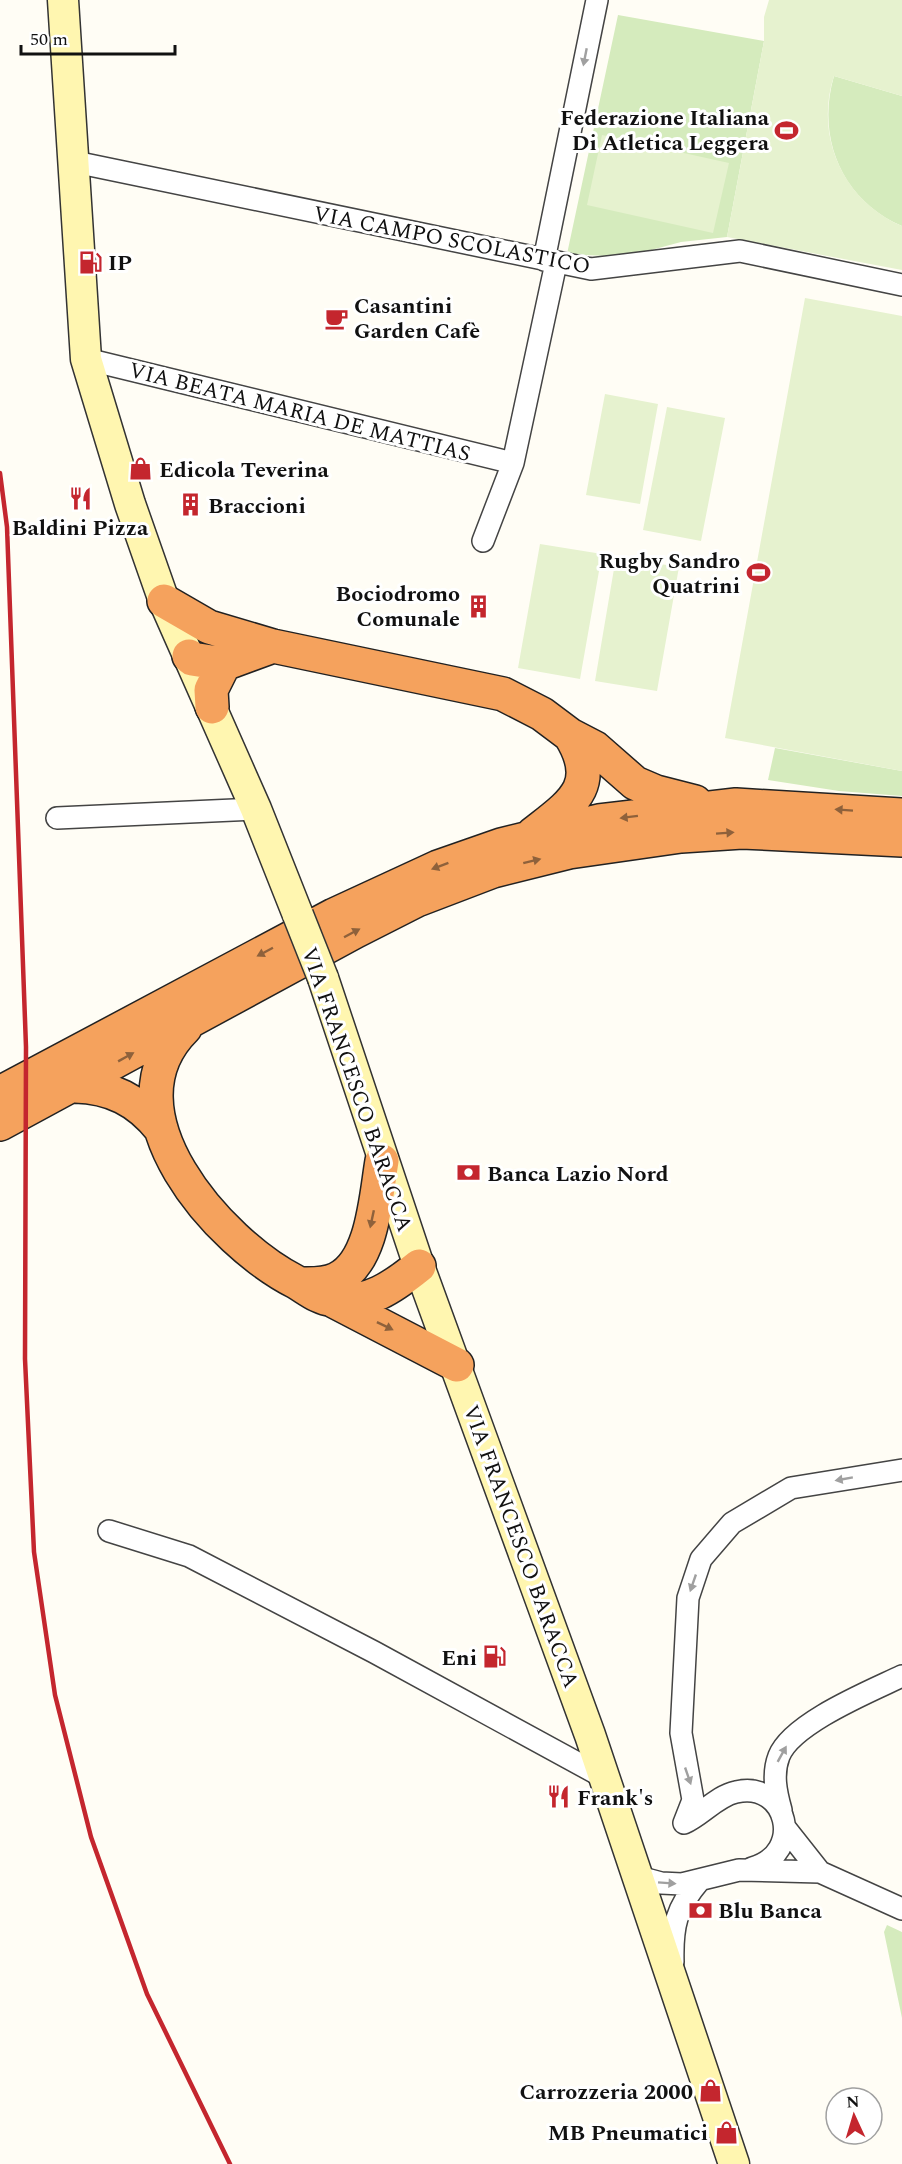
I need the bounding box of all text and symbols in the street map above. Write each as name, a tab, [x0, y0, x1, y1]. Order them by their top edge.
scale bar	[21, 18, 176, 56]
text: 50 m	[30, 26, 68, 53]
one-way arrow	[580, 48, 589, 67]
place label: Federazione Italiana Di Atletica Leggera	[560, 102, 770, 160]
sports icon: Federazione Italiana Di Atletica Leggera	[774, 117, 800, 143]
street label: VIA CAMPO SCOLASTICO	[310, 197, 593, 284]
place label: IP	[108, 247, 132, 280]
fuel station icon: IP	[77, 249, 103, 275]
place label: Casantini Garden Cafè	[354, 290, 480, 348]
cafe icon: Casantini Garden Cafè	[323, 305, 349, 331]
street label: VIA BEATA MARIA DE MATTIAS	[125, 354, 474, 471]
place label: Edicola Teverina	[159, 454, 330, 487]
shop icon: Edicola Teverina	[128, 456, 154, 482]
restaurant icon: Baldini Pizza	[67, 485, 93, 511]
place label: Braccioni	[208, 490, 306, 523]
building icon: Braccioni	[177, 492, 203, 518]
place label: Baldini Pizza	[12, 512, 149, 545]
place label: Rugby Sandro Quatrini	[598, 545, 740, 603]
sports icon: Rugby Sandro Quatrini	[745, 560, 771, 586]
place label: Bociodromo Comunale	[335, 578, 460, 636]
building icon: Bociodromo Comunale	[465, 593, 491, 619]
one-way arrow	[834, 805, 853, 815]
one-way arrow	[619, 812, 638, 822]
one-way arrow	[716, 829, 735, 838]
one-way arrow	[523, 856, 542, 866]
one-way arrow	[431, 862, 449, 872]
one-way arrow	[344, 928, 361, 938]
street label: VIA FRANCESCO BARACCA	[292, 943, 421, 1236]
one-way arrow	[257, 947, 274, 957]
one-way arrow	[118, 1052, 135, 1062]
place label: Banca Lazio Nord	[487, 1158, 669, 1191]
bank icon: Banca Lazio Nord	[456, 1160, 482, 1186]
one-way arrow	[366, 1209, 376, 1228]
one-way arrow	[376, 1321, 393, 1330]
street label: VIA FRANCESCO BARACCA	[454, 1400, 587, 1693]
one-way arrow	[835, 1475, 854, 1484]
one-way arrow	[687, 1574, 697, 1592]
place label: Eni	[441, 1642, 477, 1675]
fuel station icon: Eni	[482, 1644, 508, 1670]
one-way arrow	[777, 1745, 787, 1762]
one-way arrow	[684, 1767, 694, 1785]
place label: Frank's	[577, 1782, 653, 1815]
restaurant icon: Frank's	[546, 1784, 572, 1810]
one-way arrow	[658, 1878, 677, 1888]
place label: Blu Banca	[718, 1895, 822, 1928]
bank icon: Blu Banca	[687, 1897, 713, 1923]
place label: Carrozzeria 2000	[520, 2076, 693, 2109]
shop icon: Carrozzeria 2000	[698, 2078, 724, 2104]
north arrow	[824, 2086, 884, 2146]
text: N	[846, 2090, 860, 2114]
place label: MB Pneumatici	[548, 2117, 708, 2150]
shop icon: MB Pneumatici	[713, 2119, 739, 2145]

